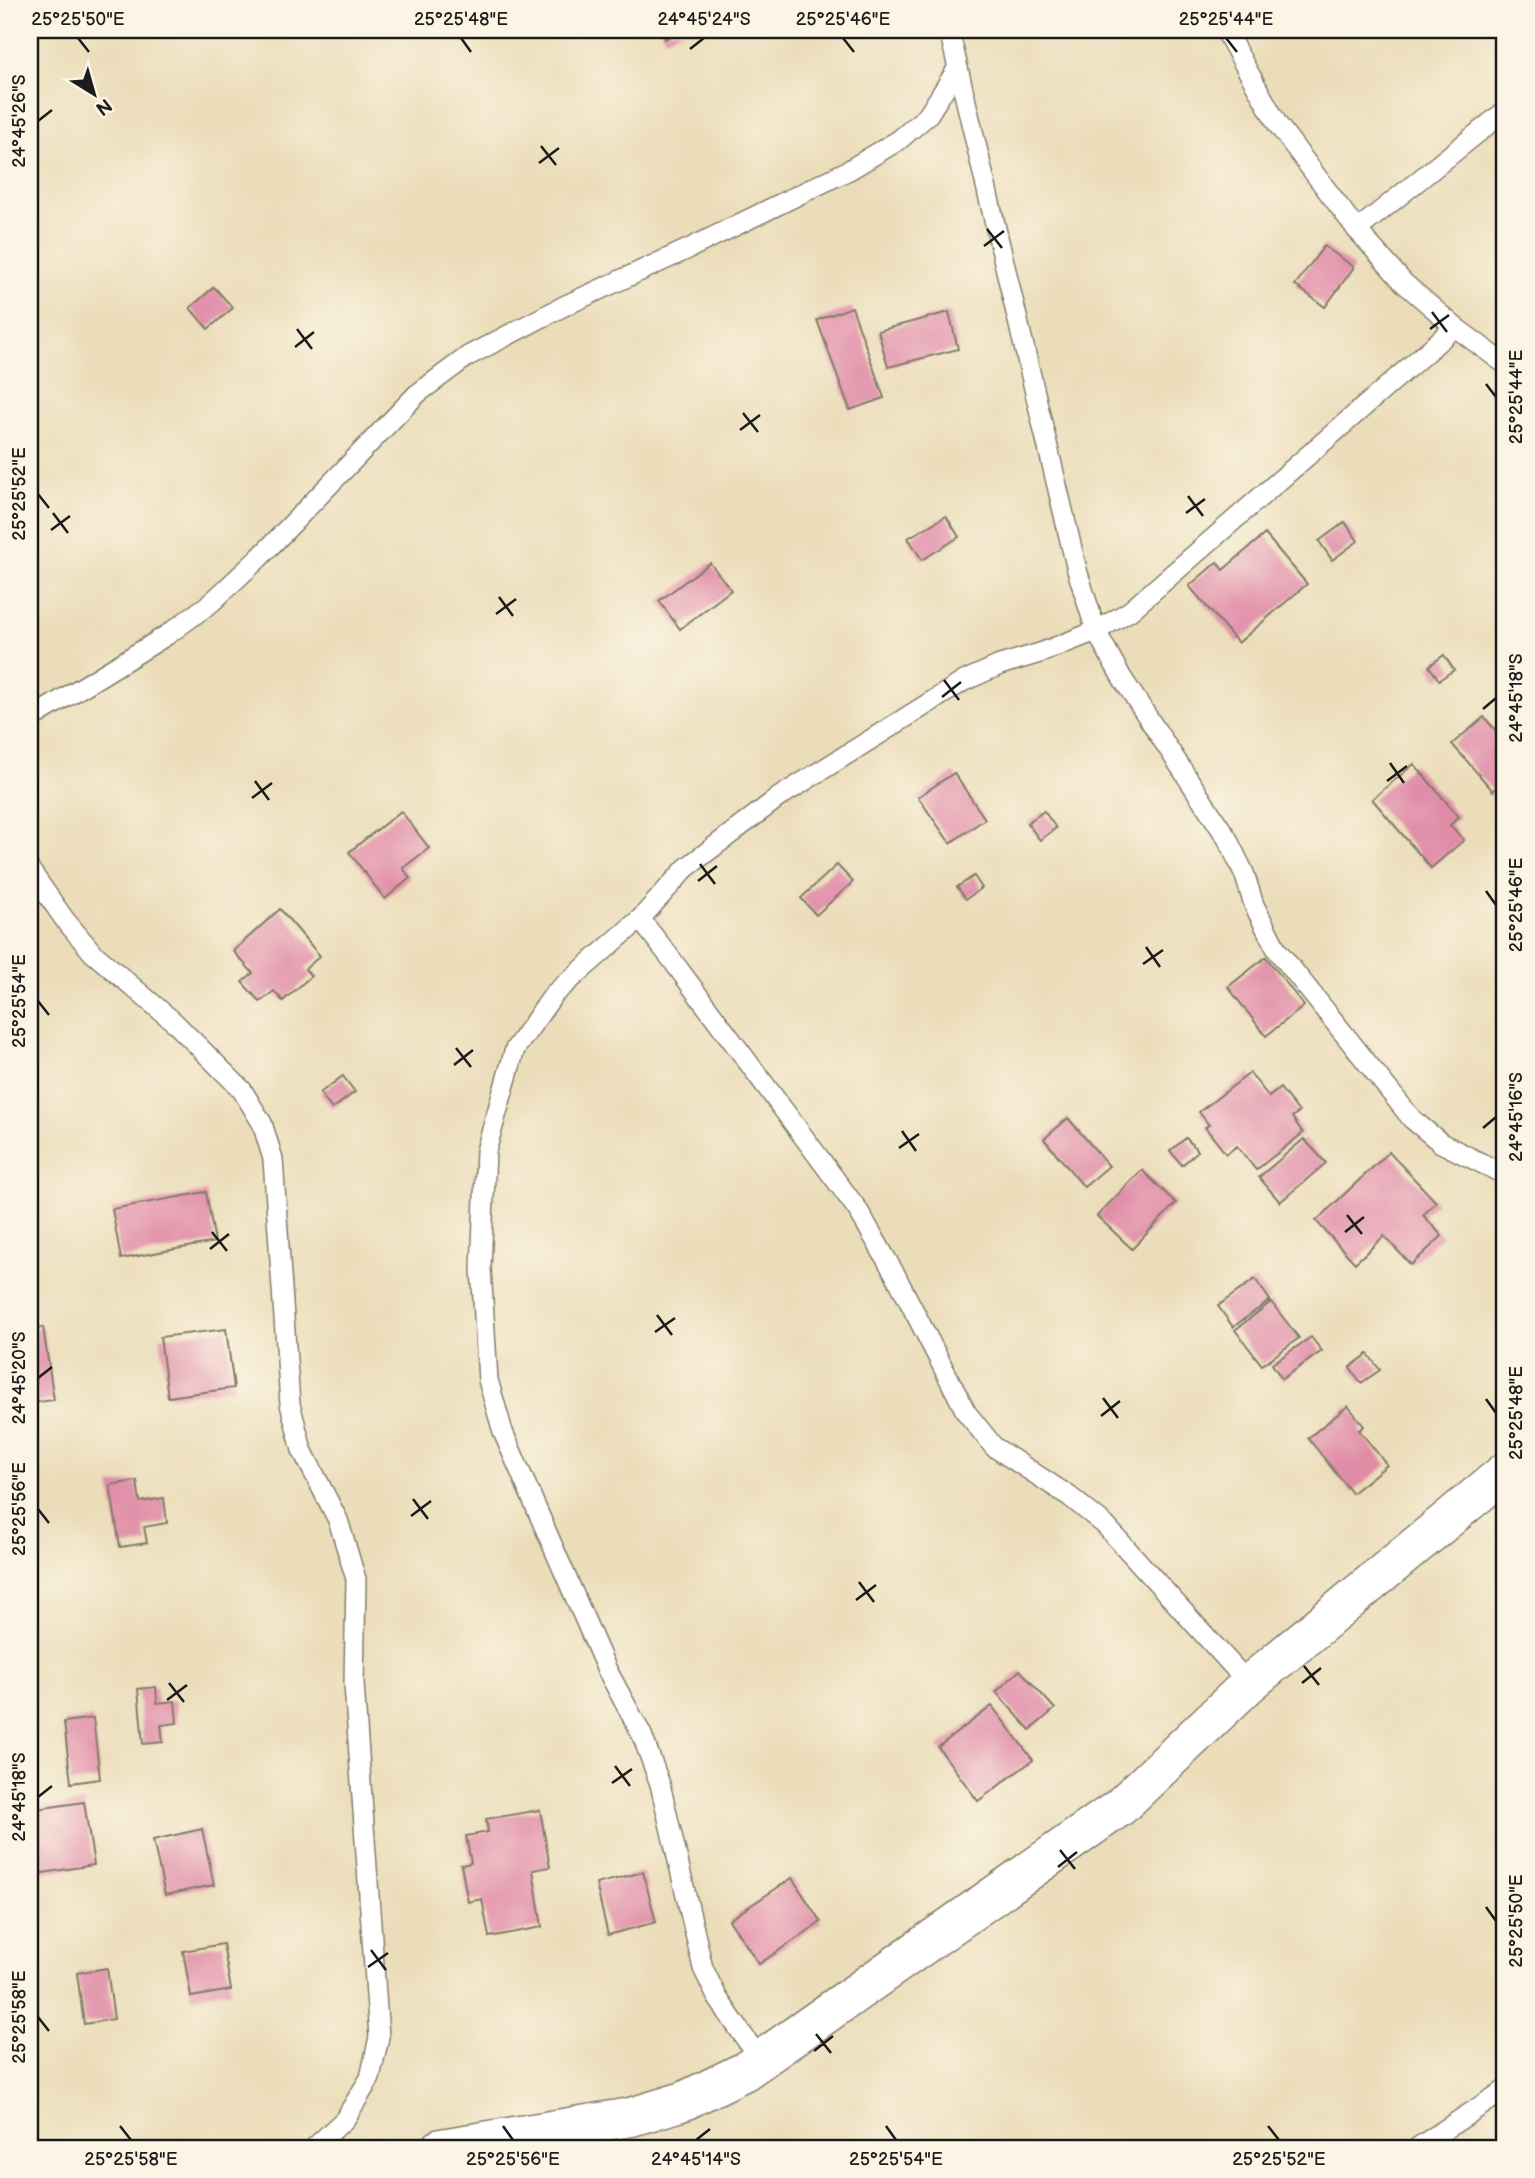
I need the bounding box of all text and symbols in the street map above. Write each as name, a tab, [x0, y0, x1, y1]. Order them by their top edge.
text: 25°25'50"E	[31, 9, 125, 30]
text: 25°25'48"E	[414, 9, 508, 30]
text: 24°45'24"S	[657, 9, 751, 30]
text: 25°25'46"E	[796, 9, 890, 30]
text: 25°25'44"E	[1179, 9, 1273, 30]
north arrow	[60, 60, 130, 130]
text: 24°45'26"S	[9, 74, 30, 168]
text: N	[91, 93, 116, 120]
text: 25°25'44"E	[1506, 350, 1527, 444]
text: 25°25'52"E	[9, 447, 30, 541]
text: 24°45'18"S	[1506, 653, 1527, 743]
text: 25°25'46"E	[1506, 858, 1527, 952]
text: 25°25'54"E	[9, 954, 30, 1048]
text: 24°45'16"S	[1506, 1072, 1527, 1162]
text: 24°45'20"S	[9, 1331, 30, 1425]
text: 25°25'48"E	[1506, 1366, 1527, 1460]
text: 25°25'56"E	[9, 1462, 30, 1556]
text: 24°45'18"S	[9, 1752, 30, 1842]
text: 25°25'50"E	[1506, 1874, 1527, 1968]
text: 25°25'58"E	[9, 1970, 30, 2064]
text: 25°25'58"E	[84, 2149, 178, 2170]
text: 25°25'56"E	[466, 2149, 560, 2170]
text: 24°45'14"S	[651, 2149, 741, 2170]
text: 25°25'54"E	[849, 2149, 943, 2170]
text: 25°25'52"E	[1232, 2149, 1326, 2170]

